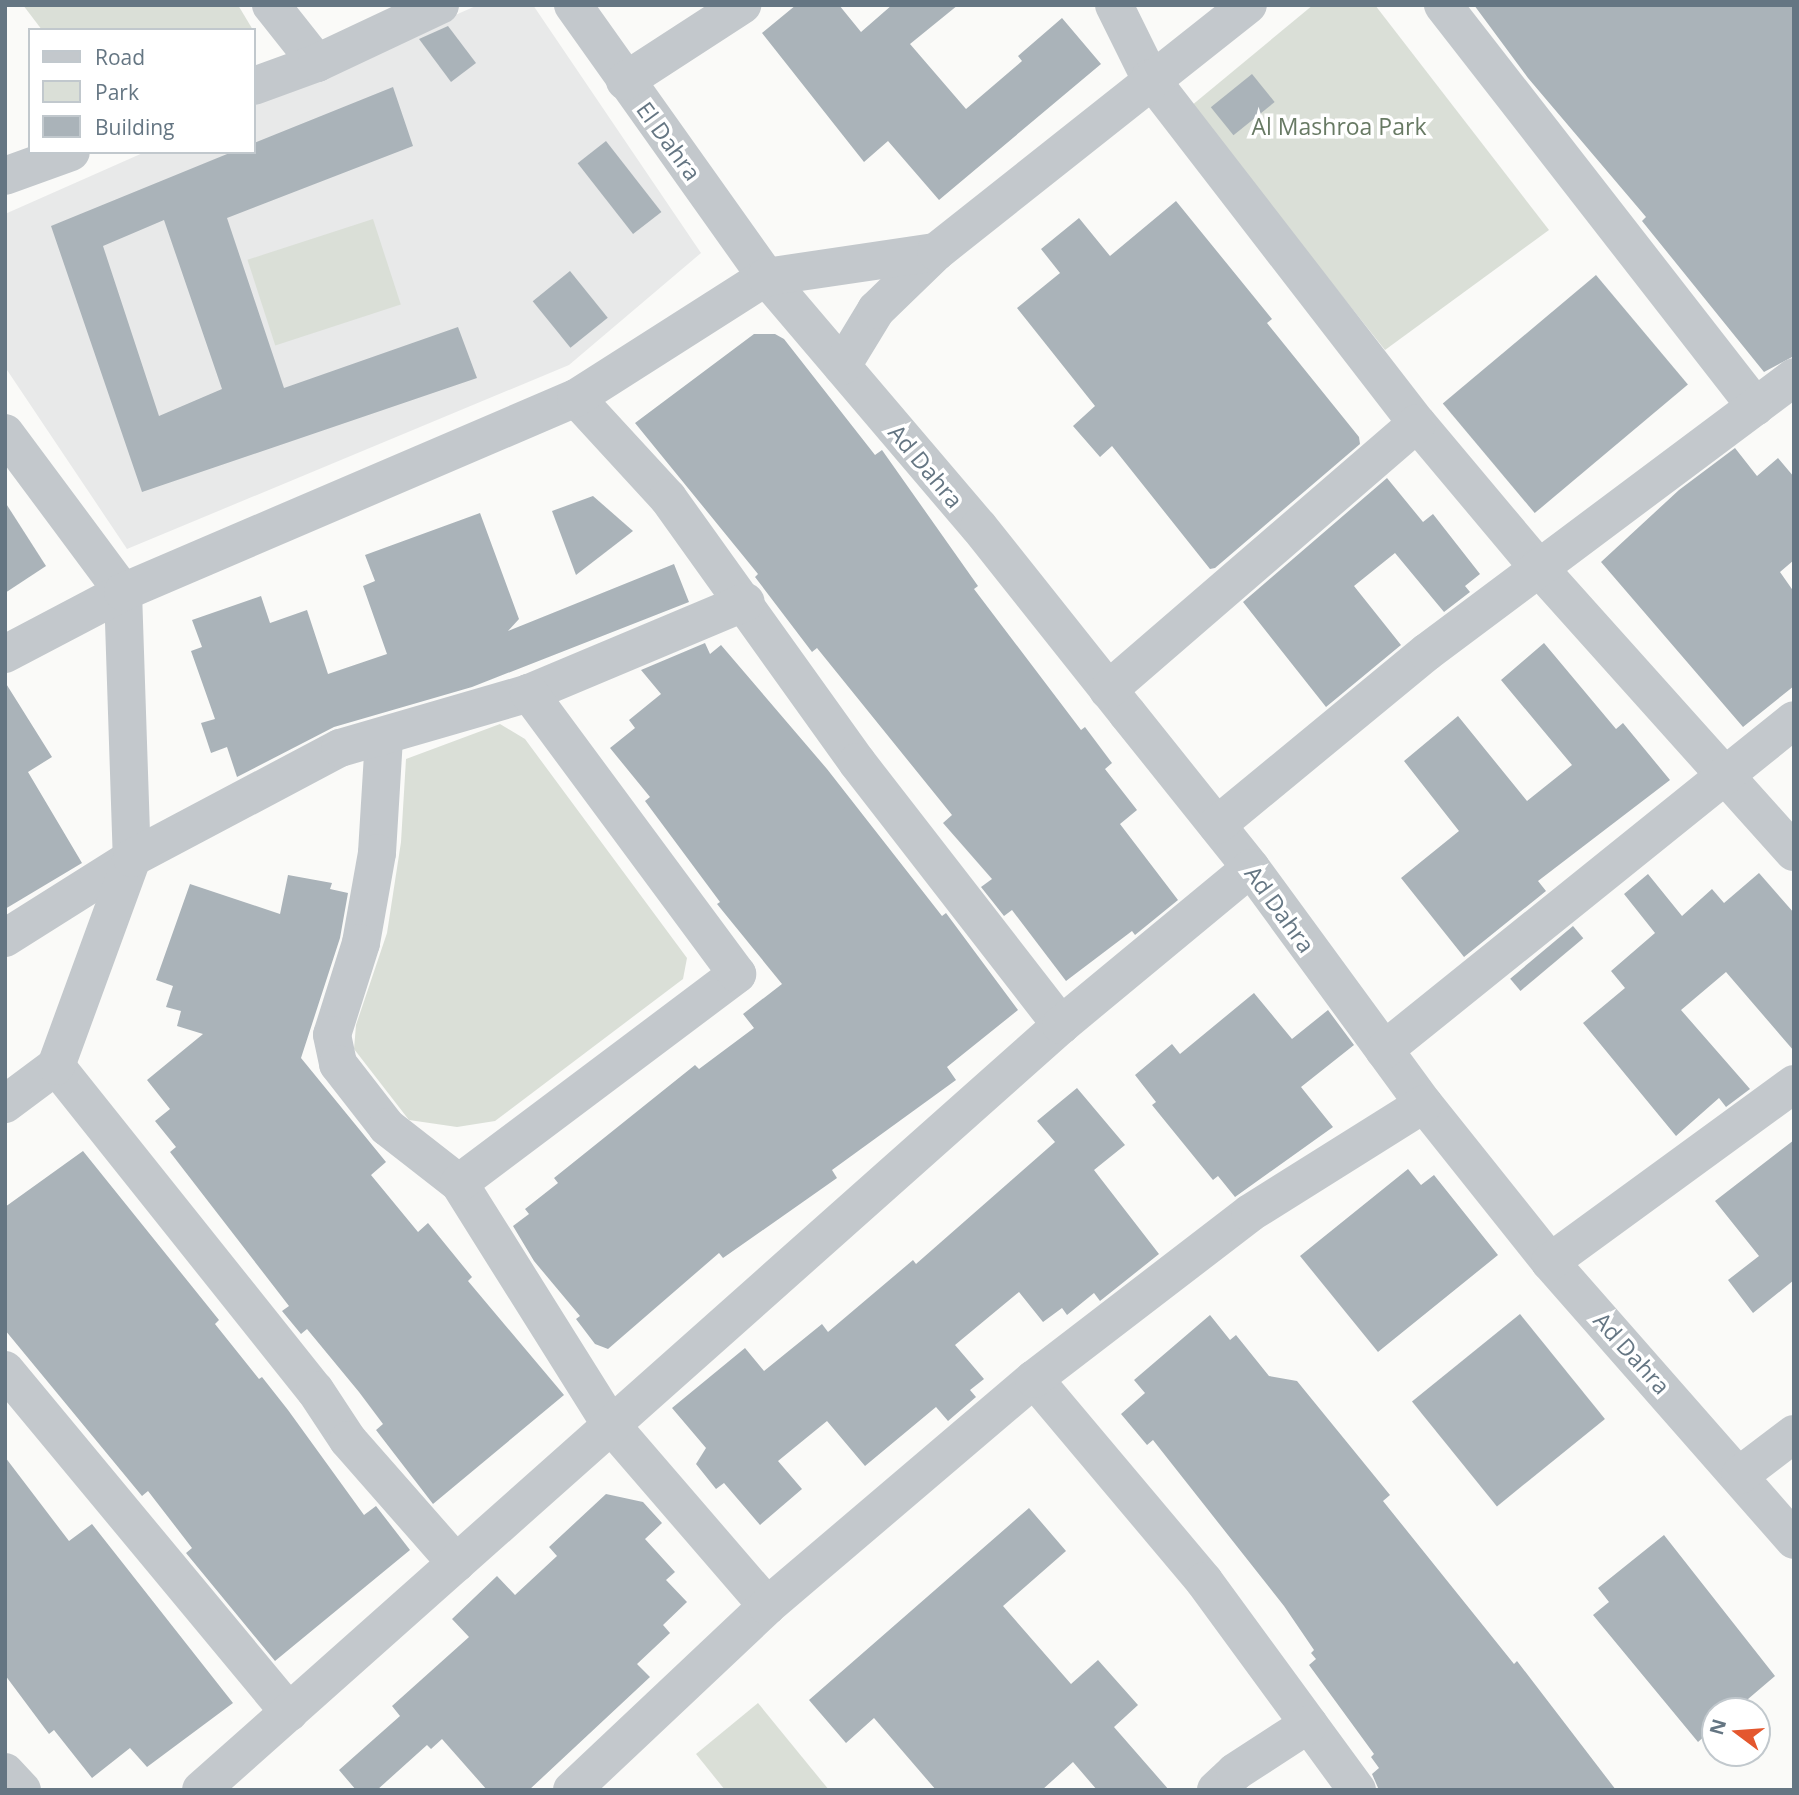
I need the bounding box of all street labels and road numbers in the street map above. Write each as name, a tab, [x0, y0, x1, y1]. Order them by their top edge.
street label: El Dahra	[631, 96, 707, 186]
street label: Ad Dahra	[883, 419, 969, 513]
street label: Ad Dahra	[1239, 860, 1321, 958]
street label: Ad Dahra	[1588, 1306, 1676, 1400]

